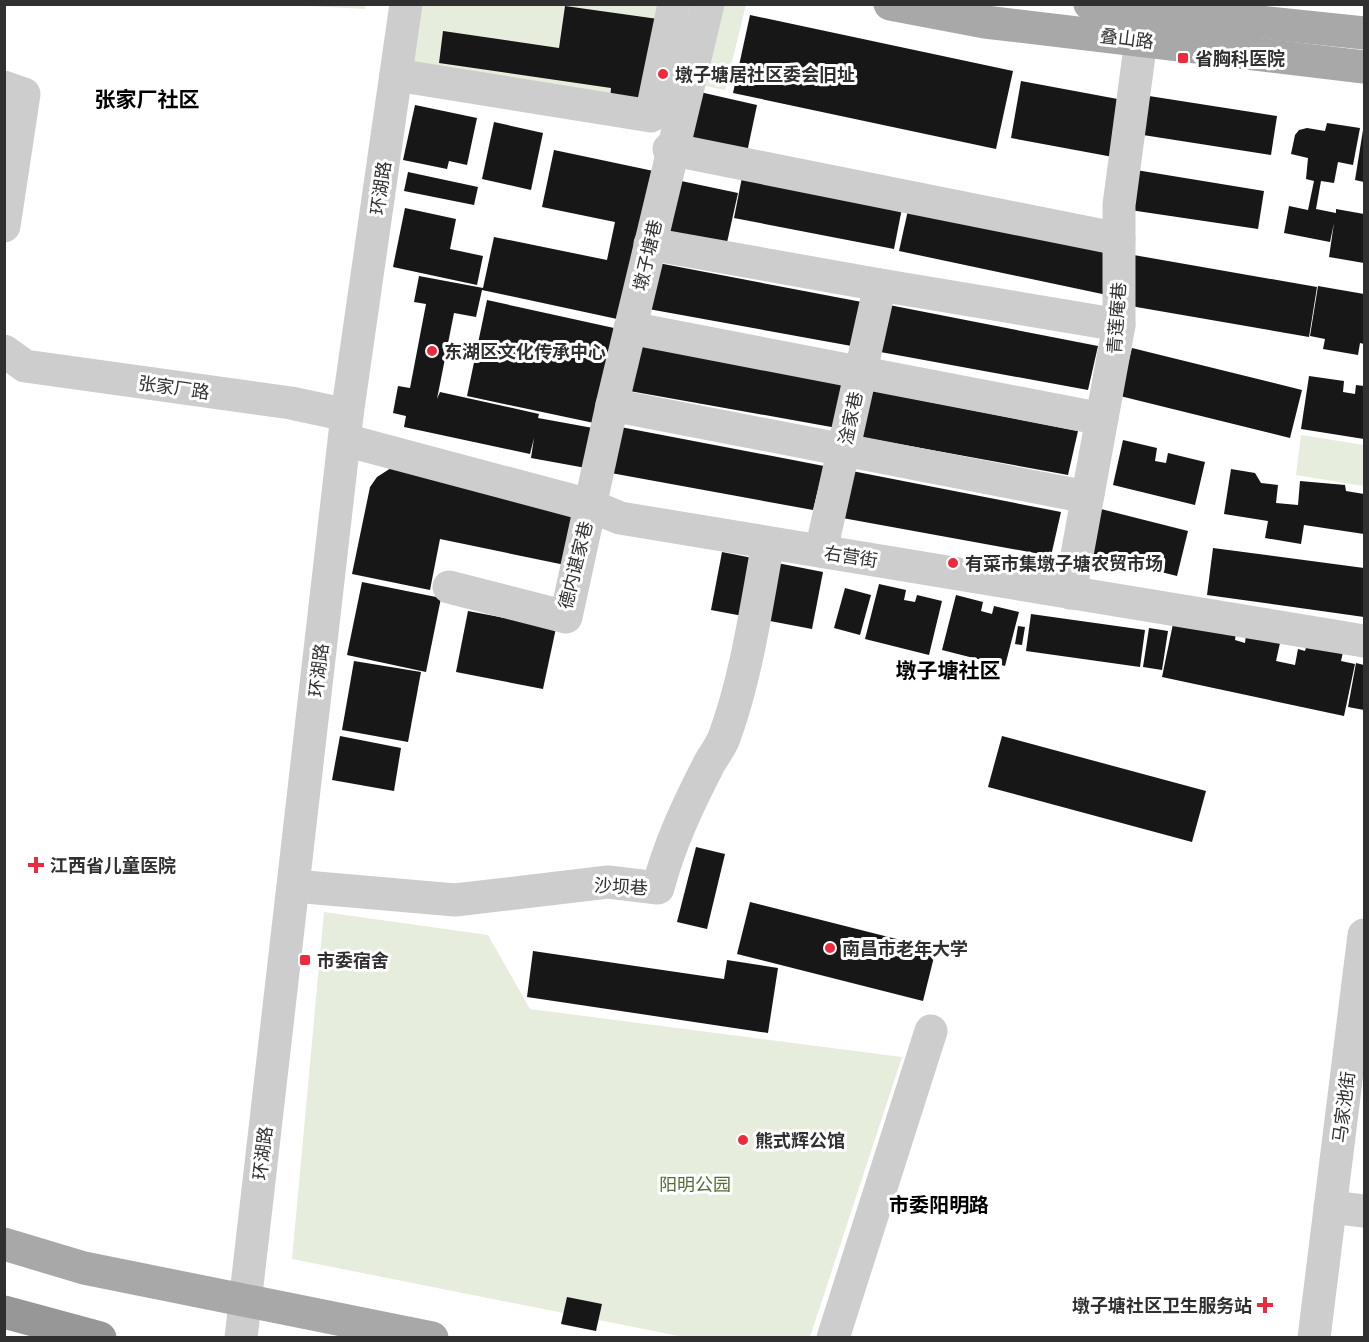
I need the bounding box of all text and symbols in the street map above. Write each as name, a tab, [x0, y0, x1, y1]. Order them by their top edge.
street label: 叠山路	[1099, 24, 1155, 52]
place label: 省胸科医院	[1195, 47, 1285, 69]
marker: 省胸科医院	[1176, 51, 1190, 65]
place label: 墩子塘居社区委会旧址	[675, 63, 855, 85]
marker: 墩子塘居社区委会旧址	[656, 67, 670, 81]
district label: 张家厂社区	[95, 86, 200, 111]
street label: 环湖路	[365, 160, 395, 216]
street label: 墩子塘巷	[628, 217, 666, 293]
street label: 青莲庵巷	[1103, 281, 1129, 355]
place label: 东湖区文化传承中心	[444, 340, 606, 362]
marker: 东湖区文化传承中心	[425, 344, 439, 358]
street label: 张家厂路	[137, 371, 211, 403]
street label: 淦家巷	[834, 389, 866, 447]
street label: 德内谌家巷	[553, 519, 597, 611]
street label: 右营街	[823, 541, 879, 571]
place label: 有菜市集墩子塘农贸市场	[965, 552, 1163, 574]
marker: 有菜市集墩子塘农贸市场	[946, 556, 960, 570]
street label: 环湖路	[304, 642, 332, 698]
district label: 墩子塘社区	[896, 657, 1001, 682]
place label: 江西省儿童医院	[50, 854, 176, 876]
marker: 江西省儿童医院	[27, 856, 45, 874]
street label: 沙坝巷	[593, 874, 649, 898]
place label: 南昌市老年大学	[842, 937, 968, 959]
marker: 南昌市老年大学	[823, 941, 837, 955]
place label: 市委宿舍	[317, 949, 389, 971]
marker: 市委宿舍	[298, 953, 312, 967]
street label: 马家池街	[1328, 1070, 1358, 1144]
street label: 环湖路	[248, 1125, 276, 1181]
place label: 熊式辉公馆	[755, 1129, 845, 1151]
marker: 熊式辉公馆	[736, 1133, 750, 1147]
park label: 阳明公园	[659, 1173, 731, 1195]
district label: 市委阳明路	[889, 1192, 989, 1216]
place label: 墩子塘社区卫生服务站	[1072, 1294, 1252, 1316]
marker: 墩子塘社区卫生服务站	[1256, 1296, 1274, 1314]

